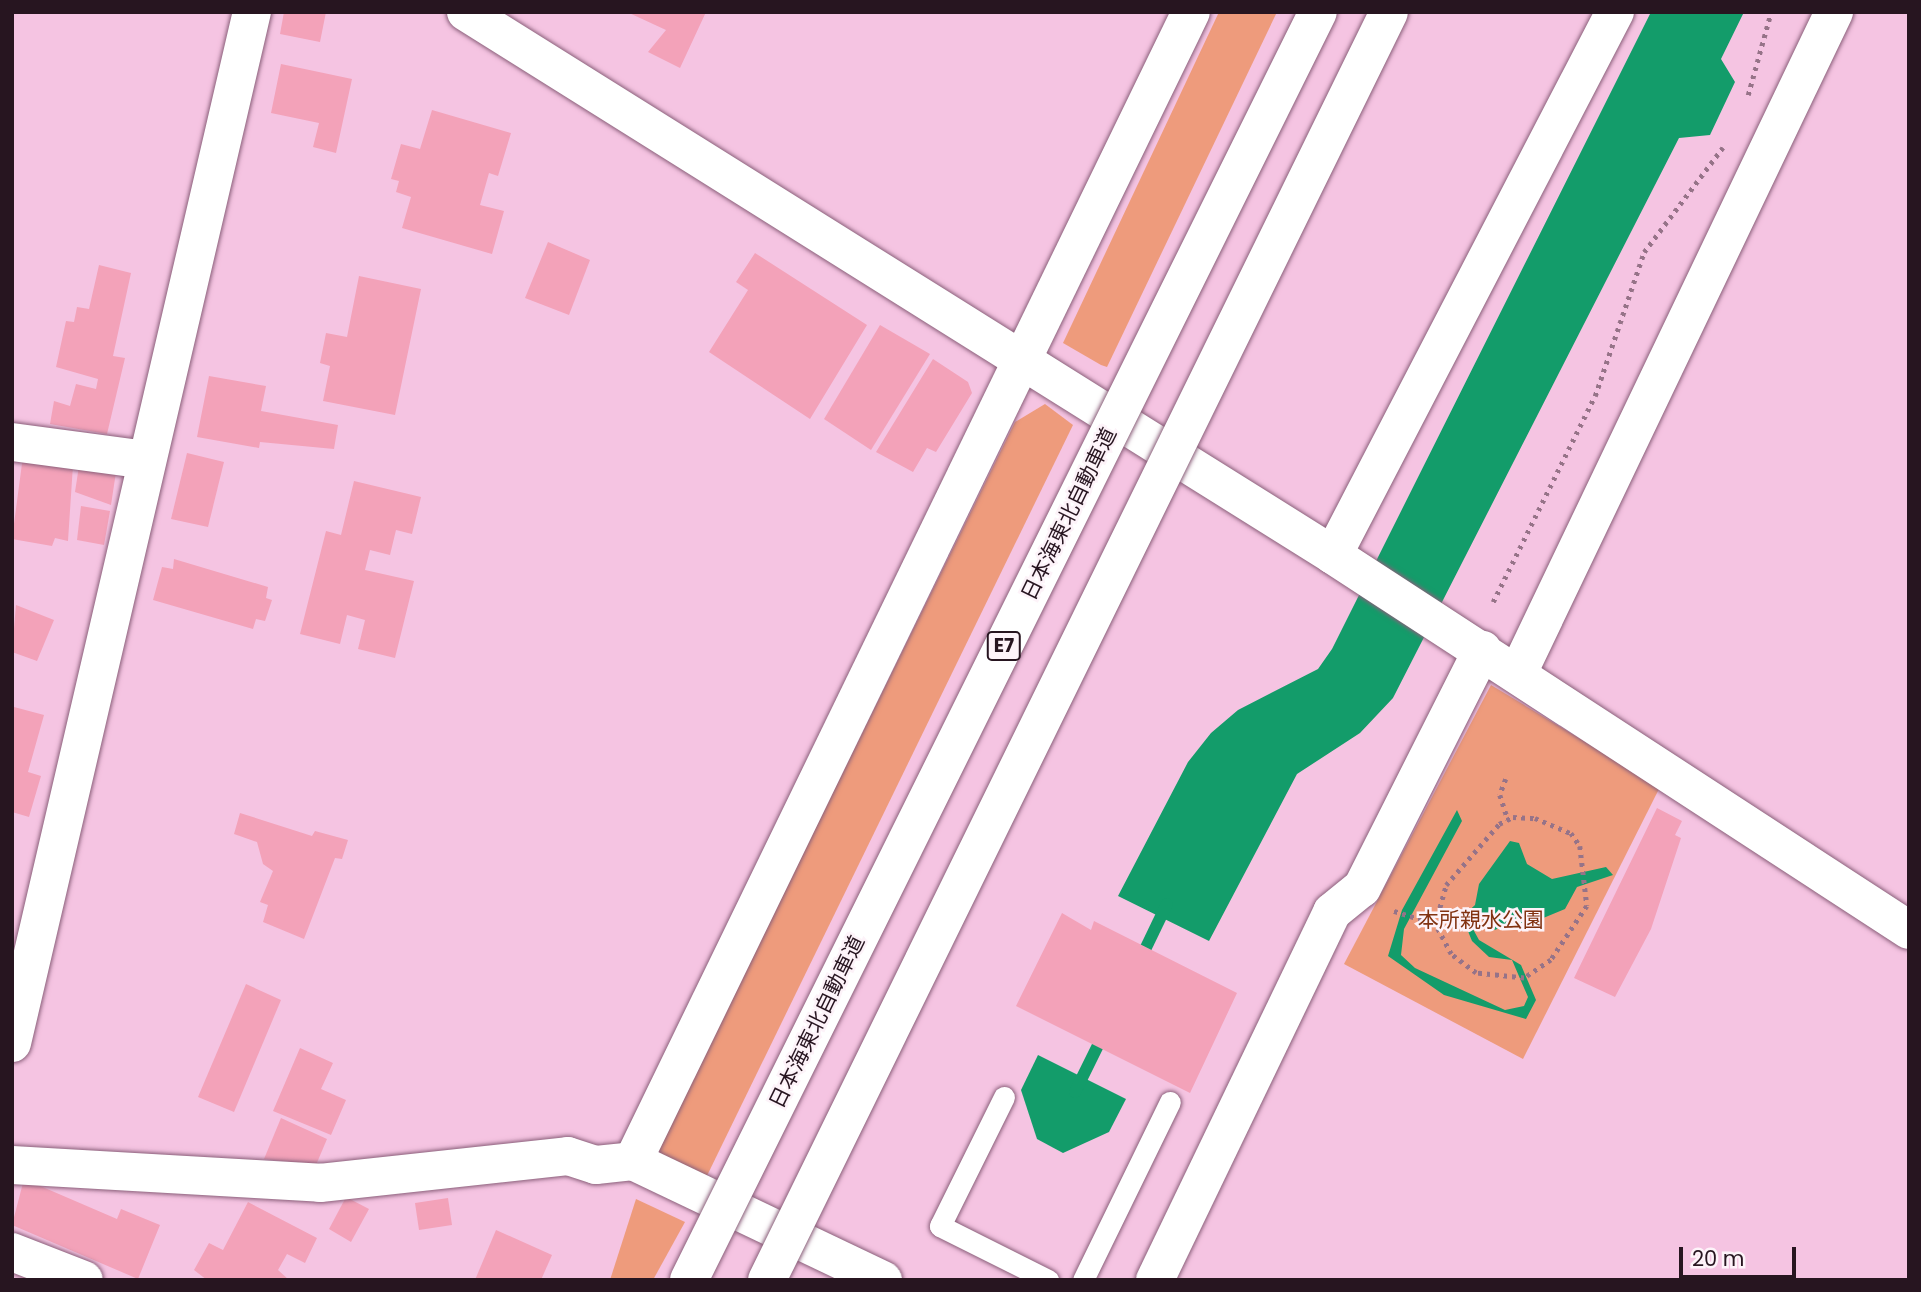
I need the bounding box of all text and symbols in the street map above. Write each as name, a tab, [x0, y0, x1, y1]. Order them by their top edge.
street label: 日本海東北自動車道	[1016, 424, 1122, 604]
road number: E7	[986, 631, 1021, 662]
park label: 本所親水公園	[1418, 907, 1544, 933]
street label: 日本海東北自動車道	[764, 932, 870, 1112]
scale bar	[1683, 1232, 1800, 1276]
text: 20 m	[1692, 1244, 1745, 1273]

